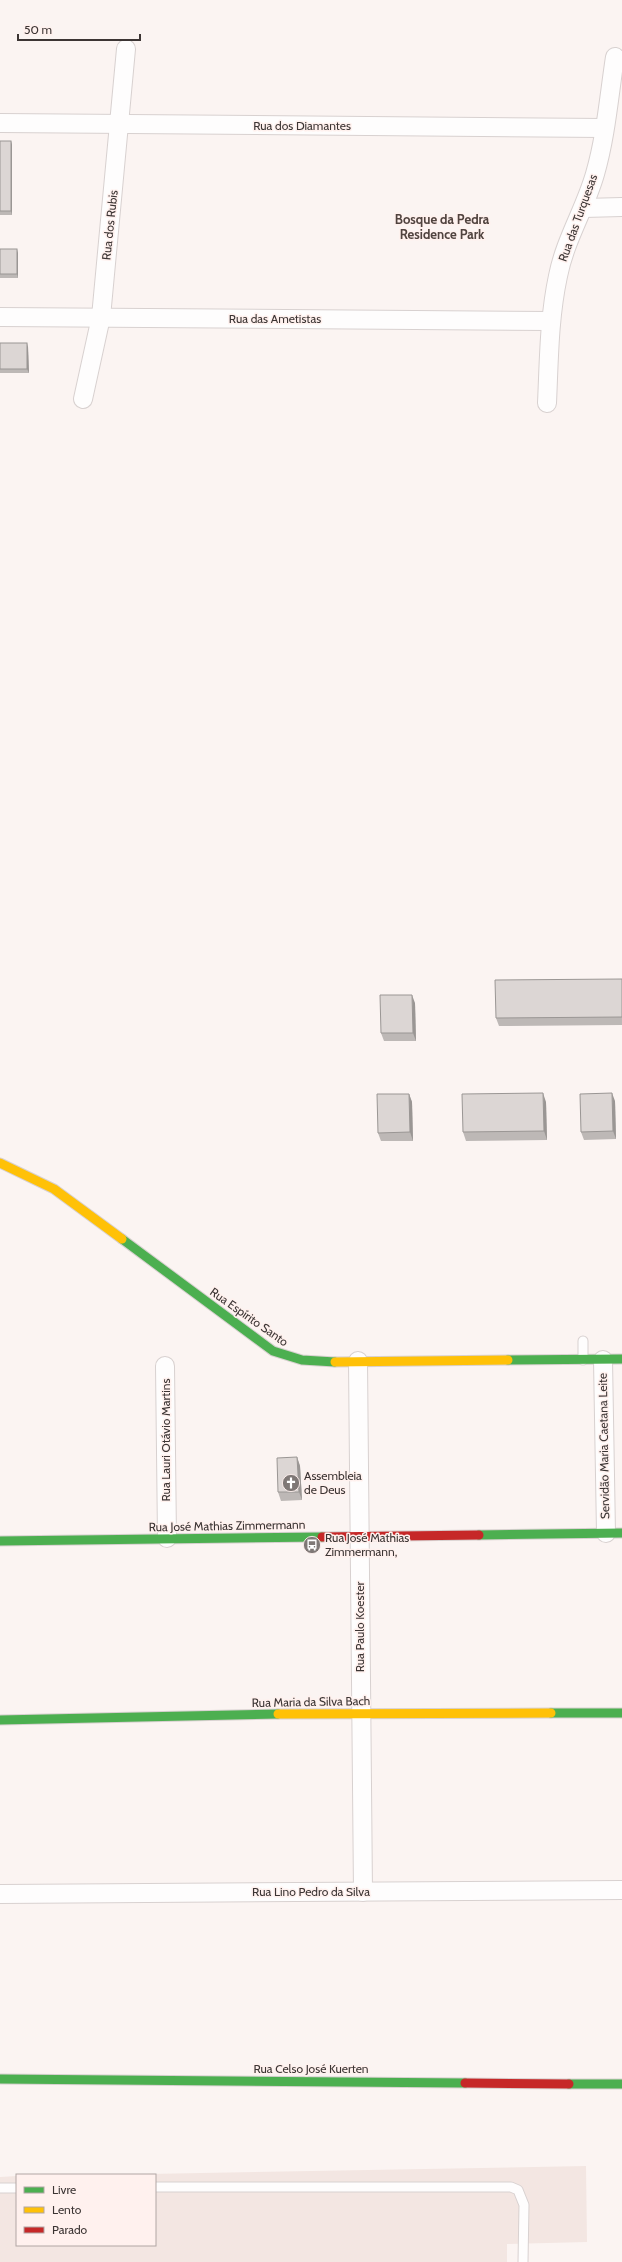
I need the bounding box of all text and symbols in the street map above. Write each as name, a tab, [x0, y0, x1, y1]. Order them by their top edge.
scale bar	[18, 16, 140, 42]
text: 50 m	[24, 22, 52, 37]
street label: Rua dos Diamantes	[253, 118, 351, 133]
street label: Rua das Turquesas	[555, 172, 600, 264]
street label: Rua dos Rubis	[98, 189, 121, 261]
district label: Bosque da Pedra Residence Park	[395, 211, 490, 242]
street label: Rua das Ametistas	[229, 311, 321, 326]
street label: Rua Espírito Santo	[207, 1284, 292, 1349]
street label: Servidão Maria Caetana Leite	[595, 1373, 612, 1519]
street label: Rua Lauri Otávio Martins	[158, 1378, 173, 1502]
place label: Assembleia de Deus	[304, 1468, 362, 1497]
church icon: Assembleia de Deus	[281, 1473, 301, 1493]
street label: Rua José Mathias Zimmermann	[149, 1517, 306, 1534]
place label: Rua José Mathias Zimmermann,	[325, 1530, 409, 1559]
bus stop icon: Rua José Mathias Zimmermann,	[302, 1535, 322, 1555]
street label: Rua Paulo Koester	[352, 1581, 367, 1672]
street label: Rua Maria da Silva Bach	[252, 1693, 370, 1710]
street label: Rua Lino Pedro da Silva	[252, 1884, 370, 1899]
street label: Rua Celso José Kuerten	[253, 2061, 369, 2076]
legend	[16, 2174, 156, 2246]
text: Livre	[52, 2182, 76, 2197]
text: Lento	[52, 2202, 82, 2217]
text: Parado	[52, 2222, 88, 2237]

